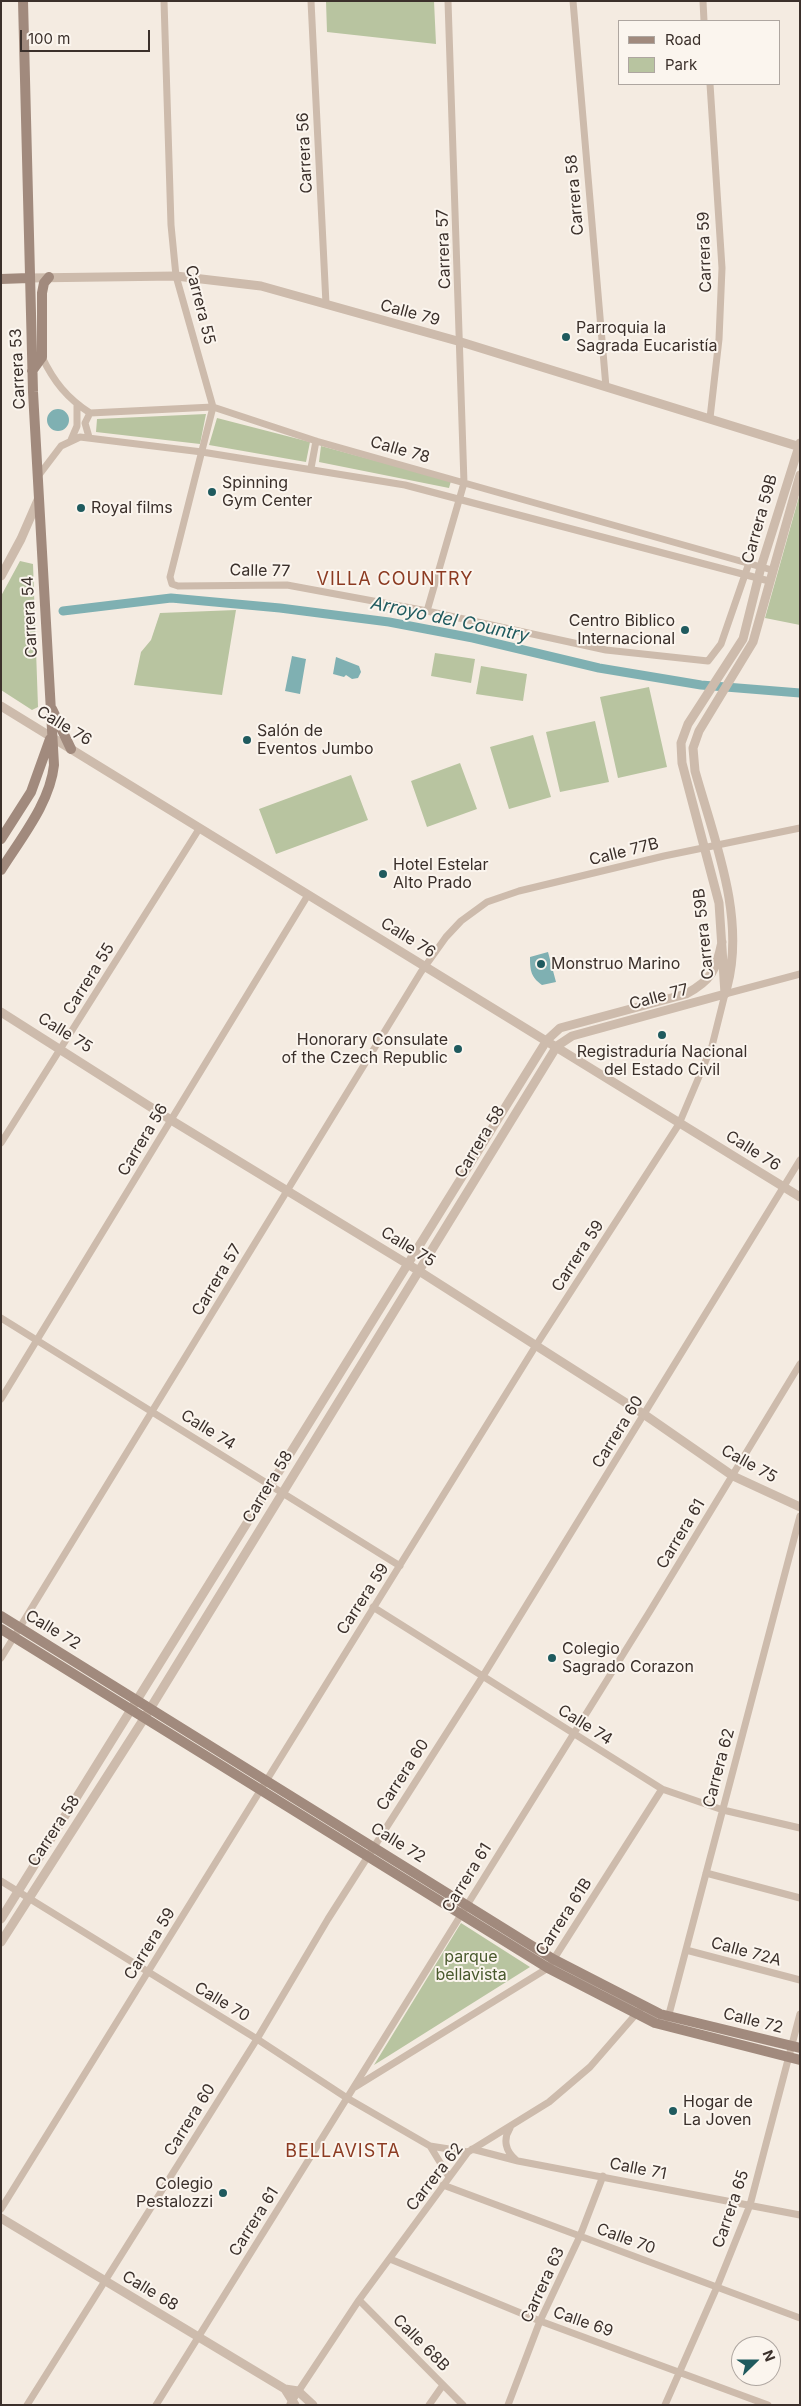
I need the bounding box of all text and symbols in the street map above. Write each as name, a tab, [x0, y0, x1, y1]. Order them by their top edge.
scale bar	[22, 20, 152, 52]
legend	[618, 20, 781, 85]
text: 100 m	[28, 29, 70, 48]
text: Road	[665, 30, 701, 49]
text: Park	[665, 55, 697, 74]
street label: Carrera 56	[293, 112, 317, 194]
street label: Carrera 58	[562, 154, 588, 236]
street label: Carrera 57	[433, 209, 455, 289]
street label: Carrera 59	[694, 211, 716, 293]
street label: Carrera 55	[181, 263, 219, 347]
street label: Calle 79	[378, 296, 442, 330]
place label: Parroquia la Sagrada Eucaristía	[576, 318, 717, 356]
street label: Carrera 53	[6, 328, 30, 410]
marker: Parroquia la Sagrada Eucaristía	[560, 331, 572, 343]
street label: Calle 78	[368, 432, 432, 468]
street label: Carrera 59B	[738, 472, 782, 566]
place label: Spinning Gym Center	[222, 473, 312, 511]
marker: Spinning Gym Center	[206, 486, 218, 498]
place label: Royal films	[91, 498, 173, 518]
marker: Royal films	[75, 502, 87, 514]
street label: Calle 77	[230, 561, 290, 581]
district label: VILLA COUNTRY	[315, 569, 475, 591]
street label: Carrera 54	[18, 576, 42, 658]
water label: Arroyo del Country	[369, 593, 531, 647]
place label: Centro Biblico Internacional	[569, 611, 675, 649]
marker: Centro Biblico Internacional	[679, 624, 691, 636]
street label: Calle 76	[33, 702, 95, 750]
place label: Salón de Eventos Jumbo	[257, 721, 374, 759]
marker: Salón de Eventos Jumbo	[241, 734, 253, 746]
street label: Calle 77B	[587, 834, 661, 870]
place label: Hotel Estelar Alto Prado	[393, 855, 489, 893]
marker: Hotel Estelar Alto Prado	[377, 868, 389, 880]
street label: Carrera 59B	[690, 887, 718, 981]
street label: Calle 76	[377, 914, 439, 962]
street label: Carrera 55	[59, 940, 119, 1018]
place label: Monstruo Marino	[551, 954, 680, 974]
marker: Monstruo Marino	[535, 958, 547, 970]
street label: Calle 77	[627, 980, 691, 1014]
street label: Calle 75	[34, 1009, 96, 1057]
marker: Registraduría Nacional del Estado Civil	[656, 1029, 668, 1041]
place label: Honorary Consulate of the Czech Republic	[281, 1030, 448, 1068]
place label: Registraduría Nacional del Estado Civil	[577, 1042, 747, 1080]
marker: Honorary Consulate of the Czech Republic	[452, 1043, 464, 1055]
street label: Carrera 56	[114, 1100, 172, 1180]
street label: Carrera 58	[451, 1102, 509, 1182]
street label: Calle 76	[722, 1127, 784, 1175]
street label: Carrera 59	[548, 1217, 608, 1295]
street label: Calle 75	[377, 1223, 439, 1271]
street label: Carrera 57	[188, 1241, 246, 1319]
street label: Carrera 60	[588, 1392, 648, 1472]
street label: Calle 74	[177, 1406, 239, 1454]
street label: Calle 75	[718, 1441, 780, 1487]
street label: Carrera 58	[239, 1447, 297, 1527]
street label: Carrera 61	[653, 1496, 709, 1572]
street label: Carrera 59	[333, 1560, 393, 1638]
street label: Calle 72	[22, 1606, 84, 1654]
place label: Colegio Sagrado Corazon	[562, 1639, 694, 1677]
marker: Colegio Sagrado Corazon	[546, 1652, 558, 1664]
street label: Calle 74	[554, 1701, 616, 1749]
street label: Carrera 62	[699, 1726, 739, 1810]
street label: Carrera 60	[373, 1736, 433, 1814]
street label: Carrera 58	[24, 1792, 84, 1870]
street label: Calle 72	[367, 1819, 429, 1867]
street label: Carrera 61	[438, 1840, 496, 1916]
street label: Carrera 61B	[532, 1875, 596, 1959]
street label: Carrera 59	[120, 1904, 180, 1984]
street label: Calle 72A	[709, 1933, 783, 1971]
park label: parque bellavista	[435, 1947, 507, 1985]
street label: Calle 70	[191, 1978, 253, 2026]
street label: Calle 72	[721, 2004, 785, 2038]
street label: Carrera 60	[160, 2080, 220, 2160]
place label: Hogar de La Joven	[683, 2092, 753, 2130]
marker: Hogar de La Joven	[667, 2105, 679, 2117]
street label: Carrera 62	[402, 2139, 468, 2215]
district label: BELLAVISTA	[284, 2141, 402, 2163]
street label: Calle 71	[608, 2154, 668, 2184]
street label: Carrera 65	[709, 2167, 753, 2251]
place label: Colegio Pestalozzi	[136, 2174, 213, 2212]
street label: Carrera 61	[225, 2184, 283, 2260]
marker: Colegio Pestalozzi	[217, 2187, 229, 2199]
street label: Calle 70	[594, 2220, 658, 2258]
street label: Carrera 63	[517, 2244, 569, 2326]
street label: Calle 68	[118, 2267, 182, 2315]
street label: Calle 69	[551, 2303, 615, 2341]
street label: Calle 68B	[389, 2311, 453, 2375]
north arrow	[731, 2336, 781, 2386]
text: N	[760, 2347, 779, 2364]

